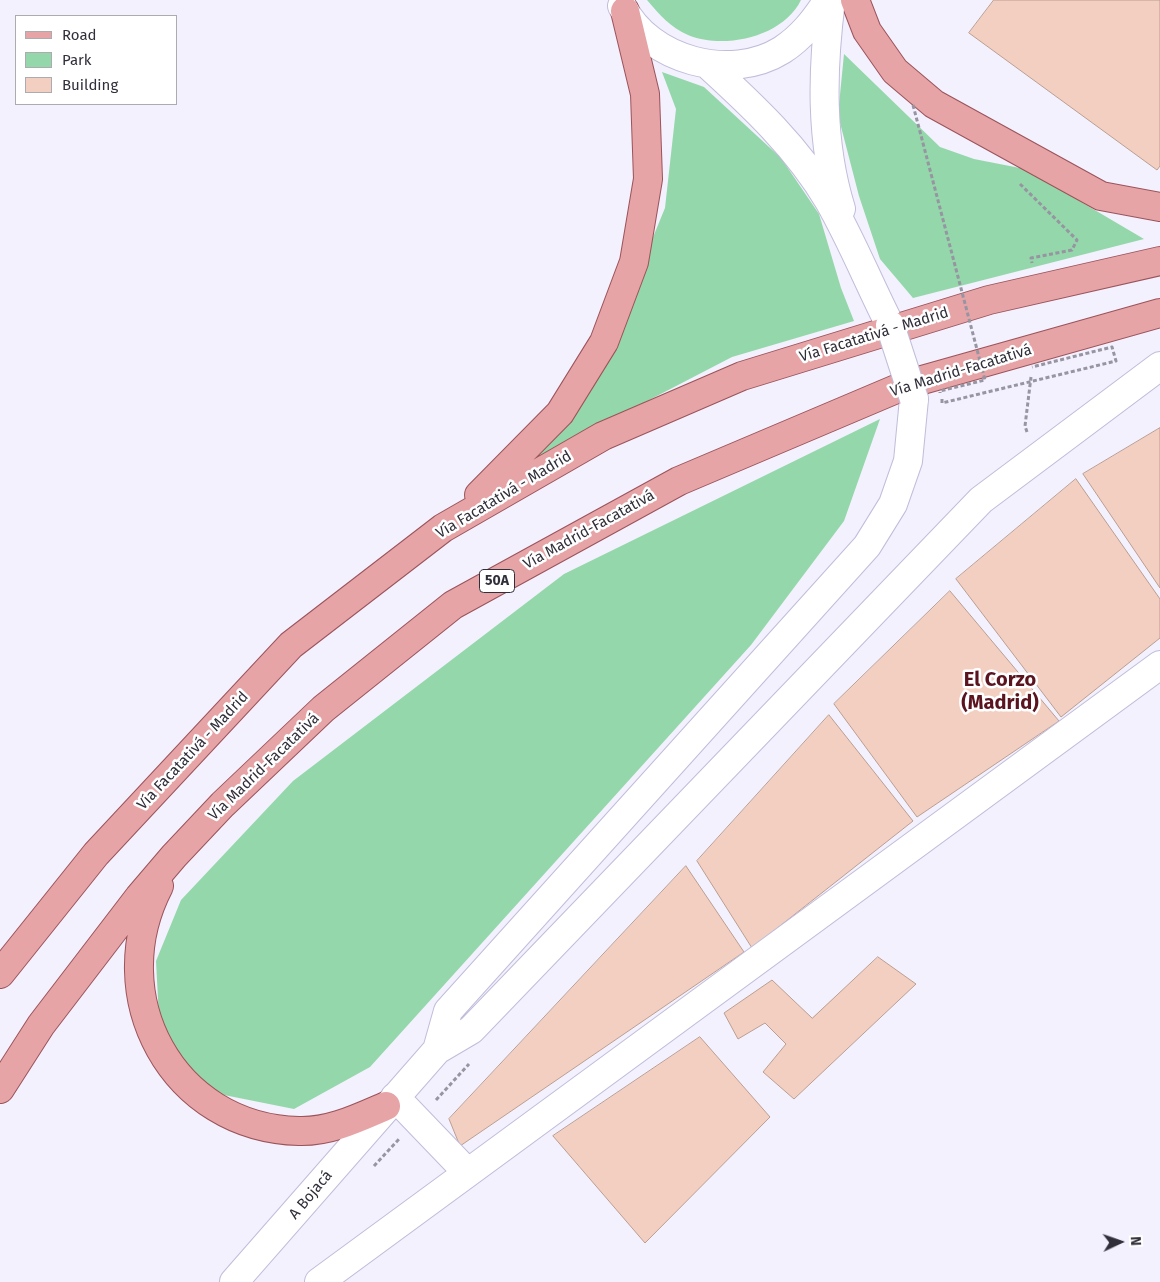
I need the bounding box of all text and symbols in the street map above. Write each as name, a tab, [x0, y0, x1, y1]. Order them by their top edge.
legend	[15, 15, 178, 105]
text: Road	[62, 26, 97, 44]
text: Park	[62, 51, 92, 69]
text: Building	[62, 76, 118, 94]
street label: Vía Facatativá - Madrid	[797, 304, 951, 366]
street label: Vía Madrid-Facatativá	[888, 341, 1034, 401]
street label: Vía Facatativá - Madrid	[433, 447, 575, 543]
street label: Vía Madrid-Facatativá	[520, 487, 658, 573]
road number: 50A	[480, 570, 514, 592]
district label: El Corzo (Madrid)	[961, 668, 1039, 715]
street label: Vía Facatativá - Madrid	[134, 688, 252, 814]
street label: Vía Madrid-Facatativá	[205, 709, 323, 825]
street label: A Bojacá	[285, 1167, 337, 1223]
north arrow	[1095, 1217, 1145, 1267]
text: N	[1127, 1236, 1144, 1246]

